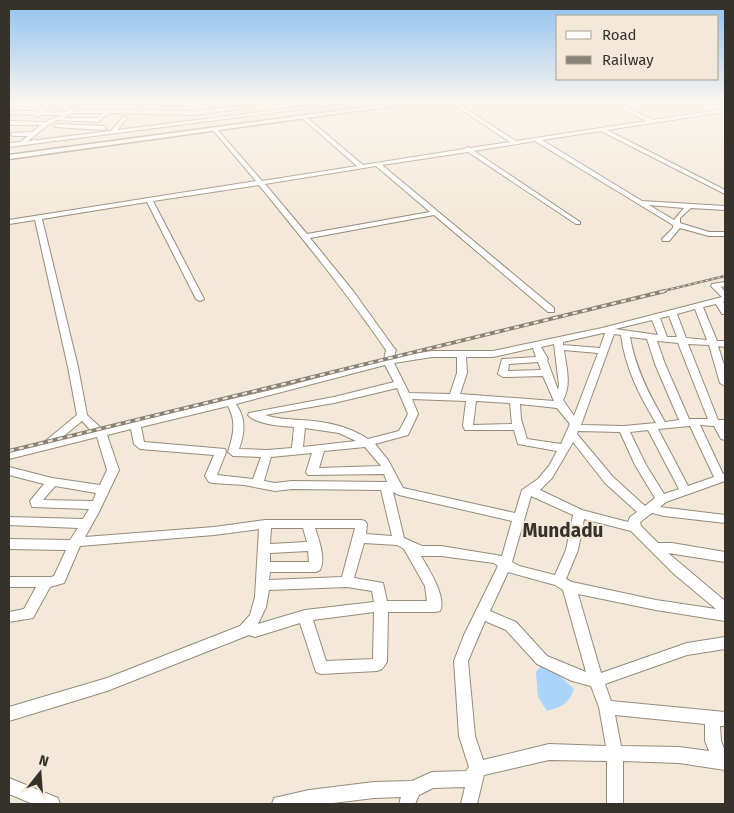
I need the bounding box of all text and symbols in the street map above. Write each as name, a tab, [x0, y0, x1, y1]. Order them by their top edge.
legend	[556, 15, 719, 80]
text: Road	[602, 26, 637, 44]
text: Railway	[602, 51, 654, 69]
district label: Mundadu	[523, 519, 603, 542]
north arrow	[15, 748, 65, 798]
text: N	[37, 752, 51, 771]

